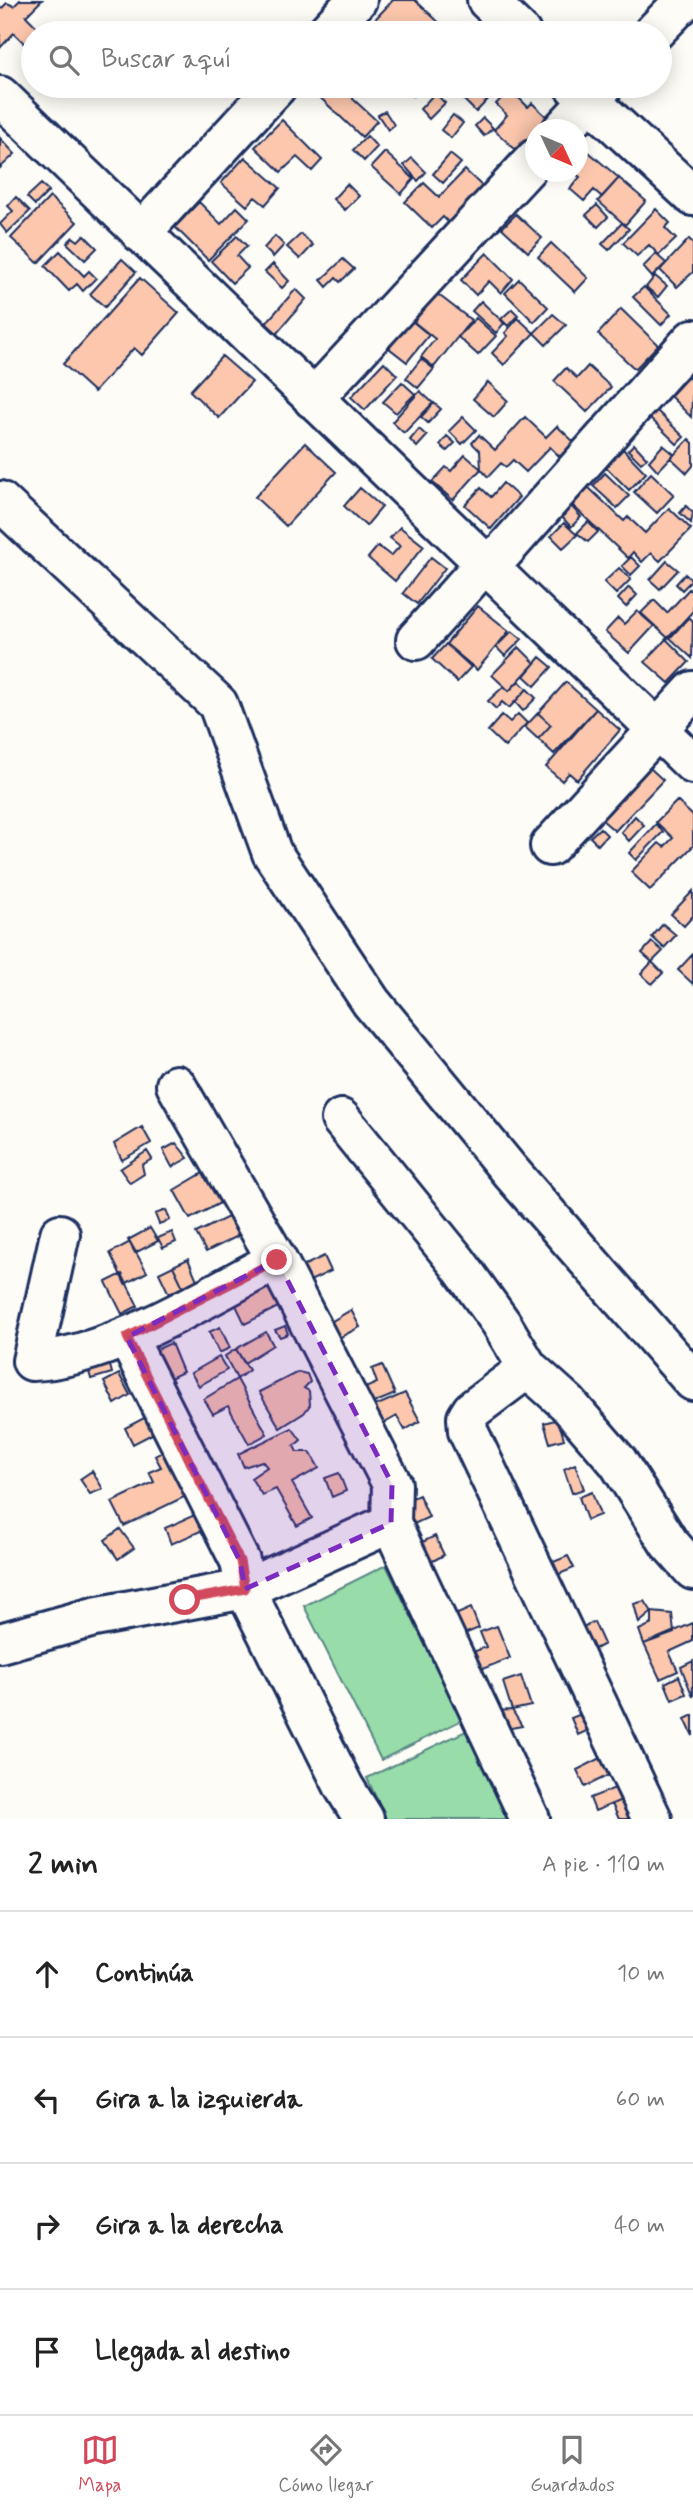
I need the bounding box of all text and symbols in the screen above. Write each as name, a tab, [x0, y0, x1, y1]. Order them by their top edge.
search box	[21, 21, 672, 98]
icon: search	[45, 41, 83, 79]
text: Buscar aquí	[101, 43, 232, 77]
north arrow	[525, 119, 588, 182]
route end	[261, 1244, 292, 1275]
route start	[169, 1584, 200, 1615]
text: 2 min	[28, 1845, 98, 1884]
text: A pie · 110 m	[542, 1850, 665, 1880]
icon: ahead	[28, 1955, 66, 1993]
text: Continúa	[95, 1957, 194, 1991]
text: 10 m	[617, 1959, 665, 1989]
icon: left	[28, 2081, 66, 2119]
text: Gira a la izquierda	[95, 2083, 302, 2117]
text: 60 m	[616, 2085, 665, 2115]
icon: right	[28, 2207, 66, 2245]
text: Gira a la derecha	[95, 2209, 284, 2243]
text: 40 m	[614, 2211, 665, 2241]
icon: arrive	[28, 2333, 66, 2371]
text: Llegada al destino	[95, 2335, 290, 2369]
tab: Mapa	[78, 2431, 122, 2498]
tab: Cómo llegar	[278, 2431, 373, 2498]
tab: Guardados	[530, 2431, 615, 2498]

